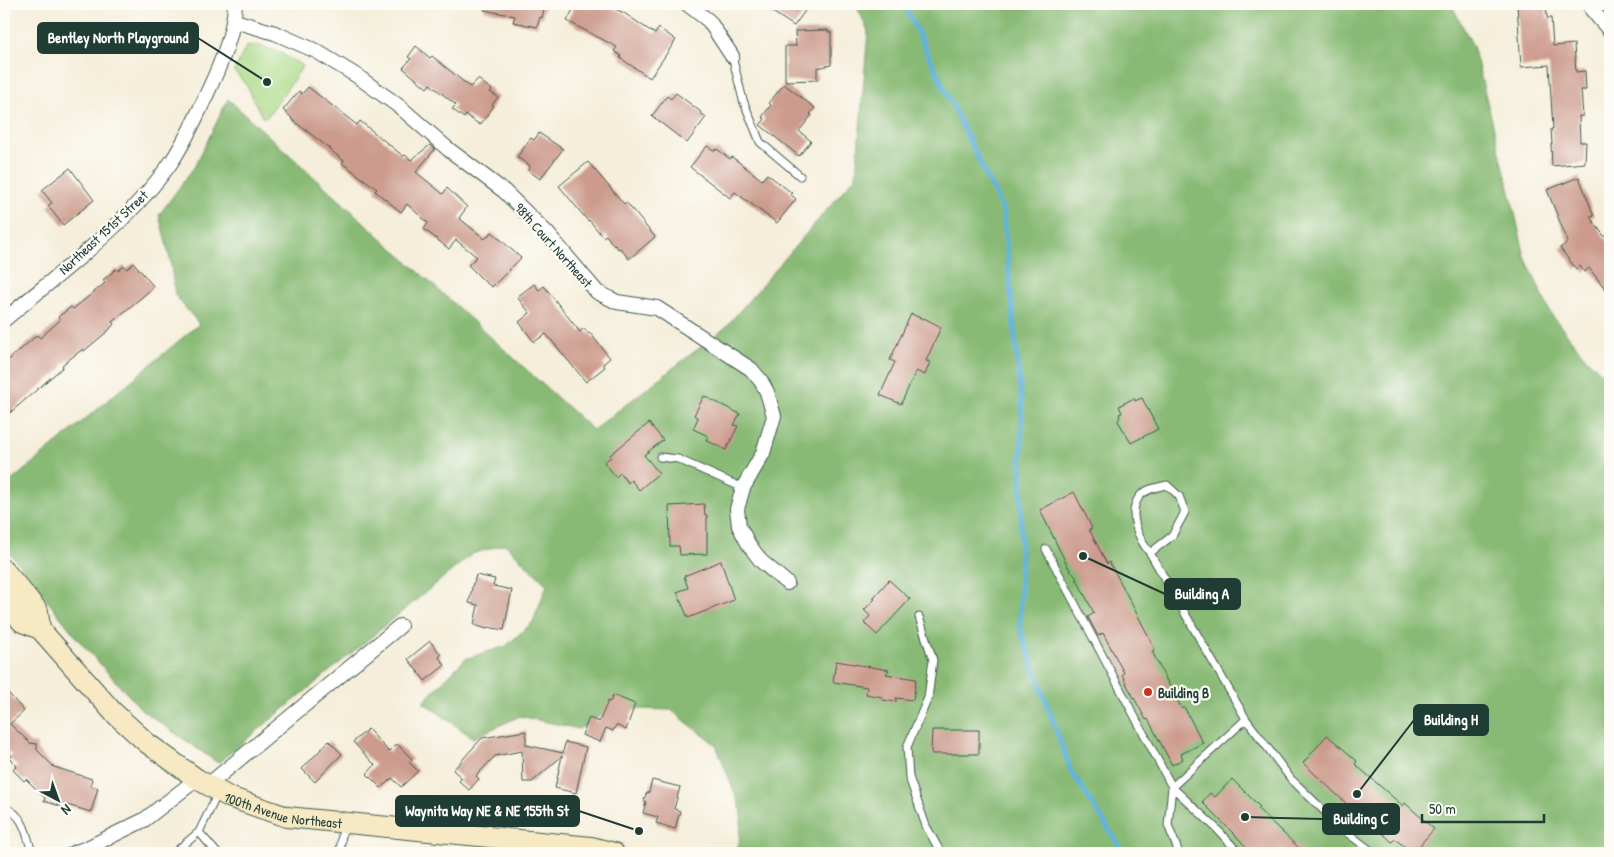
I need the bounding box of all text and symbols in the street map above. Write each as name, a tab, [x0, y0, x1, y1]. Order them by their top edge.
callout: Bentley North Playground	[38, 23, 198, 53]
text: Bentley North Playground	[48, 27, 188, 49]
street label: Northeast 151st Street	[54, 185, 152, 278]
street label: 98th Court Northeast	[511, 199, 597, 292]
callout: Building A	[1165, 579, 1240, 609]
text: Building A	[1175, 583, 1230, 605]
place label: Building B	[1158, 683, 1209, 704]
marker: Building B	[1142, 686, 1154, 698]
callout: Building H	[1414, 705, 1488, 735]
text: Building H	[1424, 709, 1478, 731]
north arrow	[32, 774, 82, 824]
street label: 100th Avenue Northeast	[221, 787, 343, 832]
scale bar	[1422, 792, 1544, 824]
callout: Waynita Way NE & NE 155th St	[396, 796, 579, 826]
text: 50 m	[1429, 798, 1456, 819]
text: Waynita Way NE & NE 155th St	[405, 800, 570, 822]
text: N	[57, 801, 76, 820]
callout: Building C	[1323, 804, 1399, 834]
text: Building C	[1333, 808, 1389, 830]

